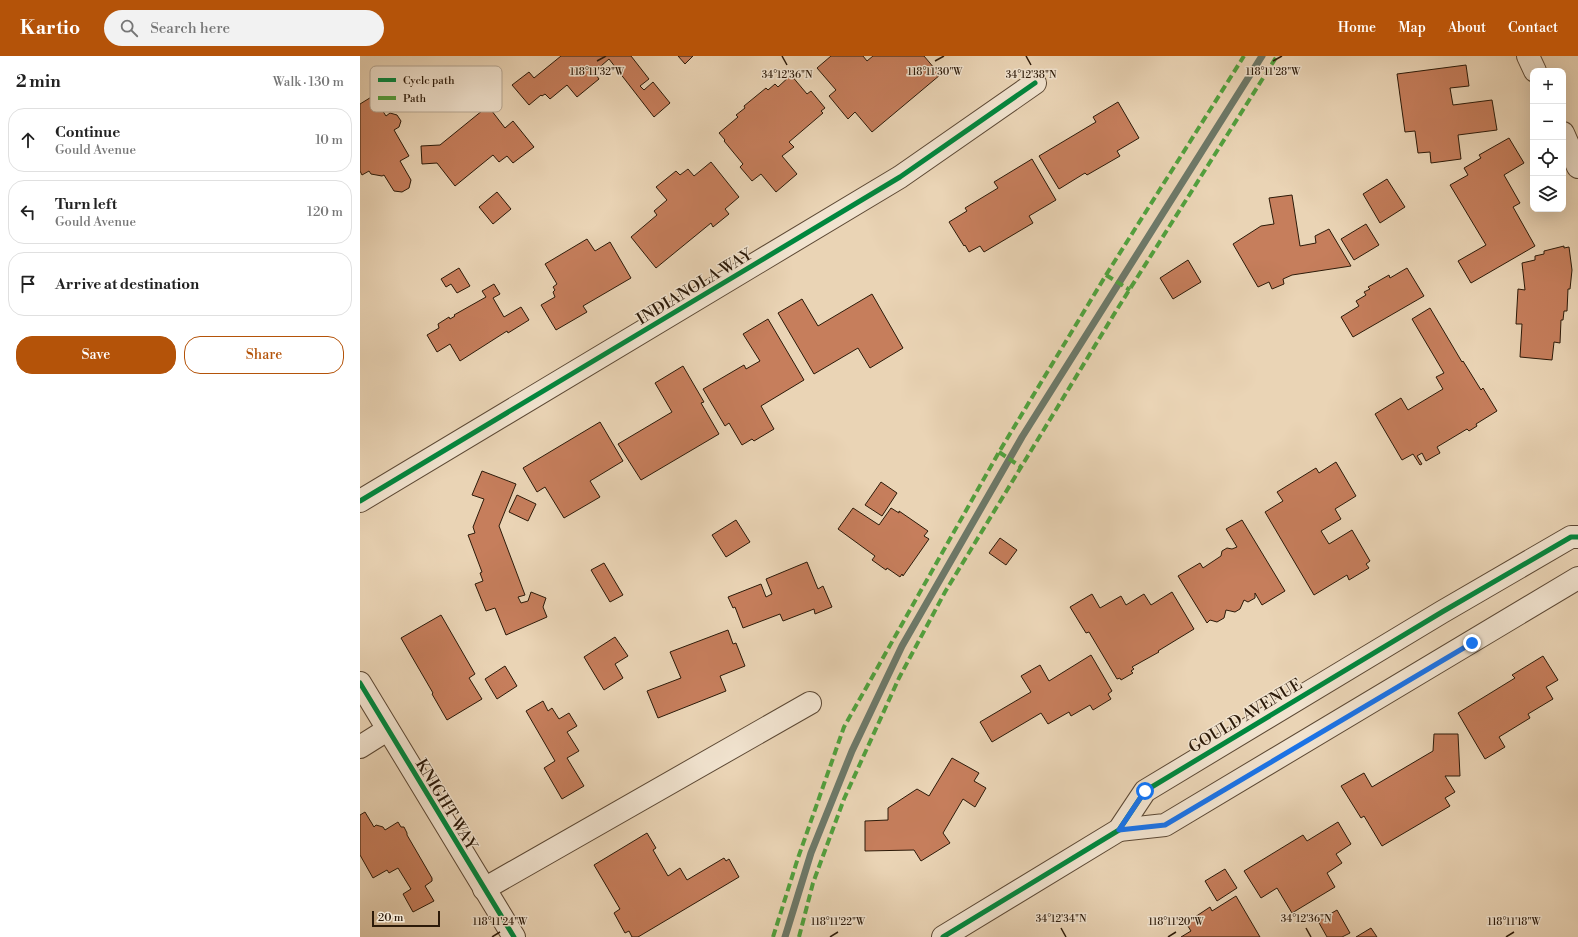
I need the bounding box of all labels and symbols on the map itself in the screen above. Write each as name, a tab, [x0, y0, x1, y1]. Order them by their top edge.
legend	[370, 66, 502, 112]
text: 118°11'32"W	[570, 66, 625, 78]
text: 118°11'30"W	[908, 66, 963, 78]
text: 118°11'28"W	[1246, 66, 1301, 78]
text: 34°12'36"N	[762, 69, 813, 81]
text: 34°12'38"N	[1006, 69, 1057, 81]
text: Cycle path	[403, 74, 455, 88]
text: Path	[403, 92, 427, 106]
street label: INDIANOLA WAY	[633, 244, 757, 329]
route end	[1463, 634, 1481, 652]
street label: GOULD AVENUE	[1185, 674, 1306, 758]
street label: KNIGHT WAY	[411, 755, 482, 855]
route start	[1136, 782, 1154, 800]
scale bar	[372, 909, 440, 928]
text: 34°12'34"N	[1036, 913, 1087, 925]
text: 34°12'36"N	[1281, 913, 1332, 925]
text: 118°11'24"W	[473, 916, 528, 928]
text: 118°11'22"W	[811, 916, 866, 928]
text: 118°11'20"W	[1148, 916, 1204, 928]
text: 118°11'18"W	[1488, 916, 1541, 928]

